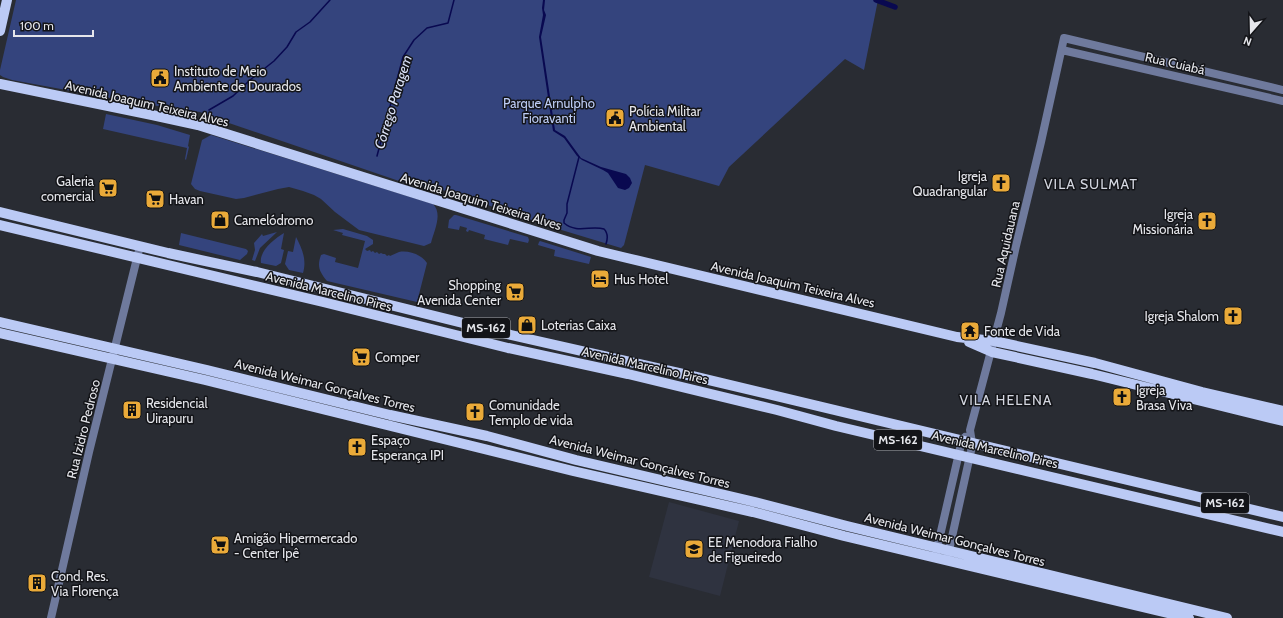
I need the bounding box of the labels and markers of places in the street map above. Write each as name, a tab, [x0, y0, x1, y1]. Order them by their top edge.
place label: Instituto de Meio Ambiente de Dourados	[174, 63, 302, 94]
public building icon: Instituto de Meio Ambiente de Dourados	[149, 67, 171, 89]
place label: Polícia Militar Ambiental	[629, 103, 702, 134]
public building icon: Polícia Militar Ambiental	[604, 107, 626, 129]
place label: Igreja Quadrangular	[913, 168, 988, 199]
church icon: Igreja Quadrangular	[990, 172, 1012, 194]
place label: Galeria comercial	[41, 173, 95, 204]
supermarket icon: Galeria comercial	[97, 177, 119, 199]
supermarket icon: Havan	[144, 188, 166, 210]
place label: Havan	[169, 191, 204, 207]
place label: Igreja Missionária	[1133, 206, 1194, 237]
shop icon: Camelódromo	[209, 209, 231, 231]
church icon: Igreja Missionária	[1196, 210, 1218, 232]
place label: Camelódromo	[234, 212, 313, 228]
hotel icon: Hus Hotel	[589, 268, 611, 290]
place label: Hus Hotel	[614, 271, 668, 287]
place label: Shopping Avenida Center	[417, 277, 502, 308]
supermarket icon: Shopping Avenida Center	[504, 281, 526, 303]
church icon: Igreja Shalom	[1222, 305, 1244, 327]
place label: Igreja Shalom	[1145, 308, 1219, 325]
shop icon: Loterias Caixa	[516, 314, 538, 336]
place label: Loterias Caixa	[541, 317, 617, 333]
temple icon: Fonte de Vida	[959, 320, 981, 342]
place label: Fonte de Vida	[984, 323, 1061, 339]
supermarket icon: Comper	[350, 346, 372, 368]
place label: Comper	[375, 349, 420, 365]
place label: Igreja Brasa Viva	[1136, 382, 1193, 413]
church icon: Igreja Brasa Viva	[1111, 386, 1133, 408]
place label: Residencial Uirapuru	[146, 395, 208, 426]
place label: Comunidade Templo de vida	[489, 397, 573, 428]
building icon: Residencial Uirapuru	[121, 399, 143, 421]
church icon: Comunidade Templo de vida	[464, 401, 486, 423]
place label: Espaço Esperança IPI	[371, 432, 444, 463]
church icon: Espaço Esperança IPI	[346, 436, 368, 458]
place label: Amigão Hipermercado - Center Ipê	[234, 530, 357, 561]
supermarket icon: Amigão Hipermercado - Center Ipê	[209, 534, 231, 556]
place label: EE Menodora Fialho de Figueiredo	[708, 534, 817, 565]
school or university icon: EE Menodora Fialho de Figueiredo	[683, 538, 705, 560]
place label: Cond. Res. Via Florença	[51, 568, 119, 599]
building icon: Cond. Res. Via Florença	[26, 572, 48, 594]

